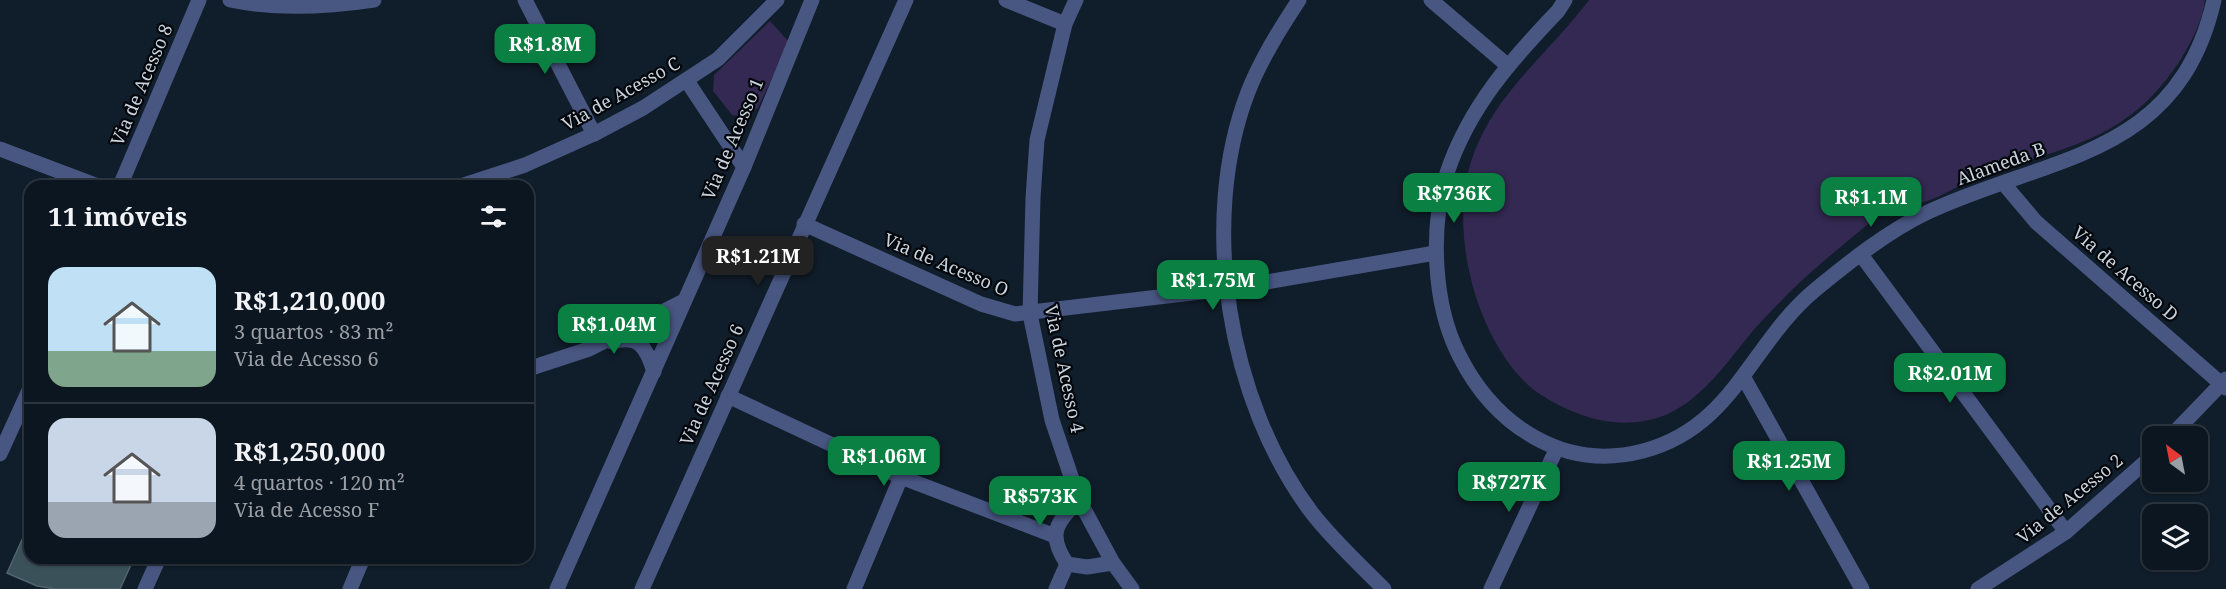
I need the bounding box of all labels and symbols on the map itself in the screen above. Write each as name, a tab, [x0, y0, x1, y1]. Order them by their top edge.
street label: Via de Acesso 8	[105, 20, 178, 149]
pin: R$1.8M	[496, 24, 594, 75]
street label: Via de Acesso C	[557, 51, 684, 135]
street label: Via de Acesso 1	[696, 74, 769, 203]
street label: Alameda B	[1953, 136, 2048, 190]
pin: R$736K	[1405, 173, 1503, 224]
pin: R$1.1M	[1822, 177, 1920, 228]
street label: Via de Acesso D	[2067, 220, 2184, 326]
street label: Via de Acesso O	[880, 227, 1013, 301]
pin: R$1.21M	[703, 236, 813, 287]
pin: R$1.75M	[1158, 260, 1268, 311]
street label: Via de Acesso 4	[1040, 303, 1090, 435]
pin: R$1.04M	[559, 304, 669, 355]
street label: Via de Acesso 6	[674, 320, 749, 449]
pin: R$2.01M	[1895, 353, 2005, 404]
north arrow	[2142, 426, 2208, 492]
pin: R$1.06M	[829, 436, 939, 487]
pin: R$1.25M	[1734, 441, 1844, 492]
street label: Via de Acesso 2	[2011, 448, 2128, 549]
pin: R$727K	[1460, 462, 1558, 513]
pin: R$573K	[991, 476, 1089, 527]

